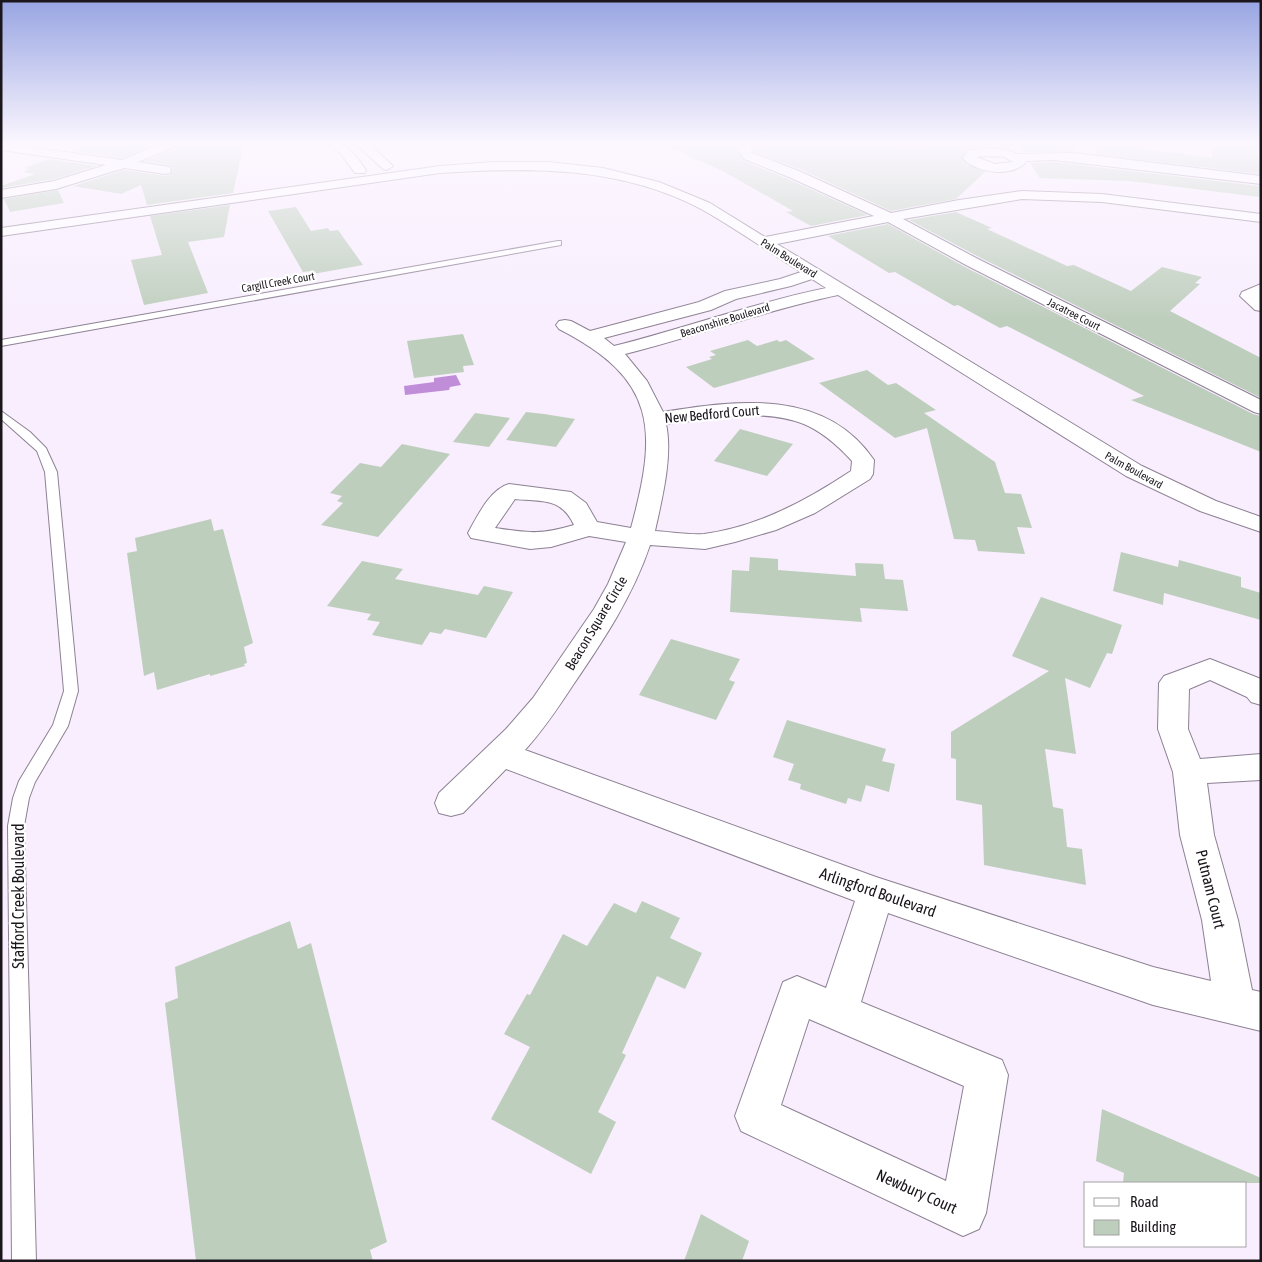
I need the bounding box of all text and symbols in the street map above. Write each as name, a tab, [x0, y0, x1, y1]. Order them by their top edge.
street label: Palm Boulevard	[759, 236, 819, 280]
street label: Cargill Creek Court	[241, 270, 315, 294]
street label: Jacatree Court	[1046, 296, 1102, 332]
street label: Beaconshire Boulevard	[679, 301, 771, 339]
street label: New Bedford Court	[664, 402, 760, 426]
street label: Palm Boulevard	[1103, 449, 1165, 491]
street label: Beacon Square Circle	[562, 573, 630, 673]
street label: Stafford Creek Boulevard	[9, 823, 27, 969]
street label: Putnam Court	[1193, 848, 1230, 931]
street label: Arlingford Boulevard	[817, 864, 938, 921]
street label: Newbury Court	[873, 1165, 961, 1218]
legend	[1084, 1182, 1247, 1247]
text: Road	[1130, 1193, 1159, 1210]
text: Building	[1130, 1218, 1176, 1235]

